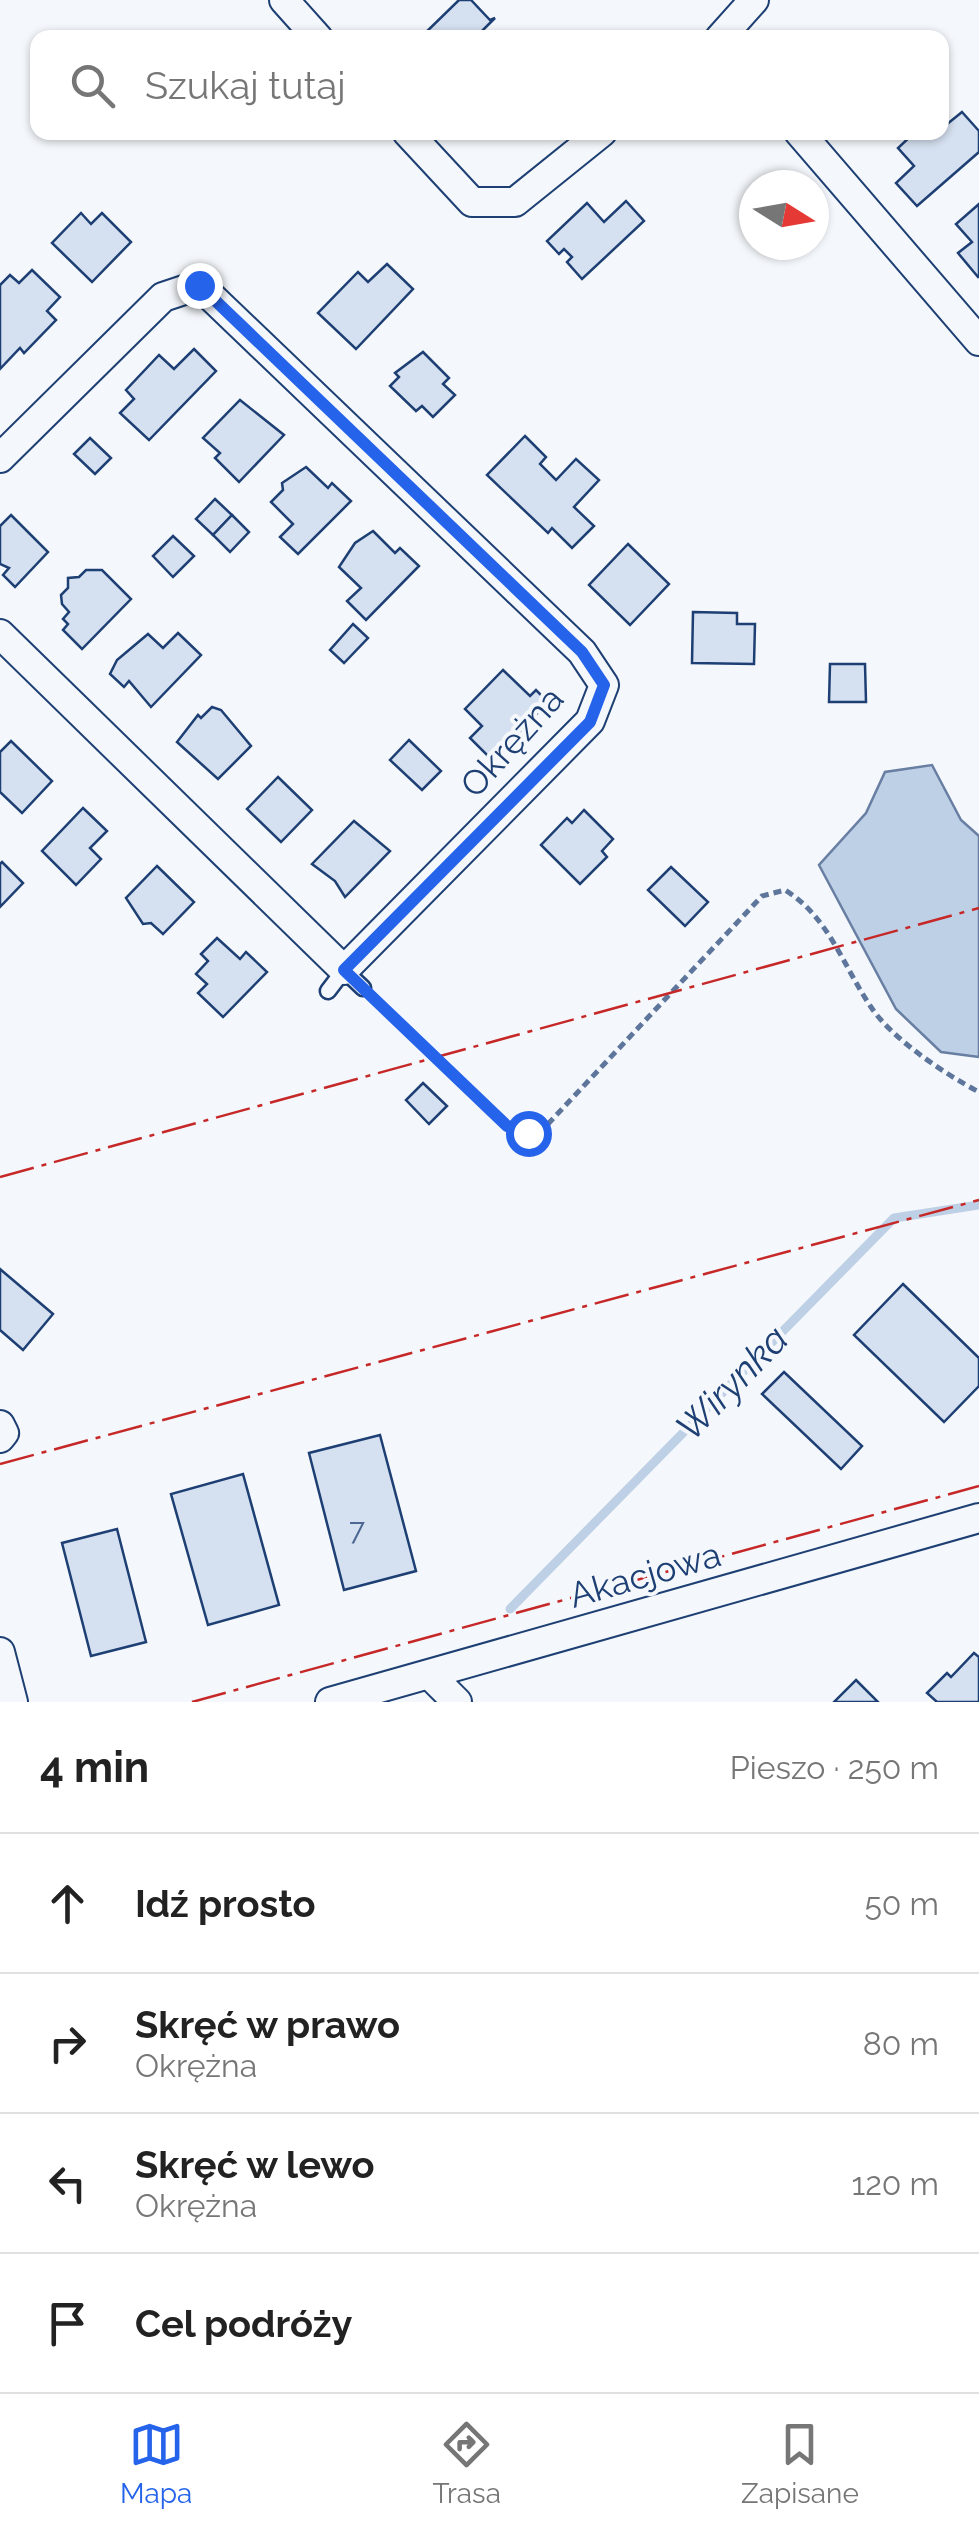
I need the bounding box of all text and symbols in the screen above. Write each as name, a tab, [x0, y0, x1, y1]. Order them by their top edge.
search box	[30, 30, 949, 140]
icon: search	[65, 58, 120, 113]
text: Szukaj tutaj	[145, 63, 346, 108]
north arrow	[739, 170, 829, 260]
route end	[177, 263, 223, 309]
street label: Okrężna	[452, 678, 572, 805]
route start	[506, 1111, 552, 1157]
water label: Wirynka	[666, 1316, 797, 1449]
house number: 7	[349, 1512, 365, 1547]
street label: Akacjowa	[564, 1533, 725, 1616]
text: 4 min	[40, 1743, 149, 1792]
text: Pieszo · 250 m	[730, 1749, 939, 1786]
icon: ahead	[40, 1876, 95, 1931]
text: Idź prosto	[135, 1881, 316, 1926]
text: 50 m	[864, 1885, 939, 1922]
text: Skręć w prawo	[135, 2002, 400, 2047]
icon: right	[40, 2016, 95, 2071]
text: 80 m	[863, 2025, 939, 2062]
text: Okrężna	[135, 2047, 257, 2084]
text: Skręć w lewo	[135, 2142, 375, 2187]
icon: left	[40, 2156, 95, 2211]
text: 120 m	[851, 2165, 939, 2202]
text: Okrężna	[135, 2187, 257, 2224]
icon: arrive	[40, 2296, 95, 2351]
text: Cel podróży	[135, 2301, 352, 2346]
tab: Mapa	[120, 2417, 192, 2510]
tab: Trasa	[433, 2417, 501, 2510]
tab: Zapisane	[741, 2417, 859, 2510]

